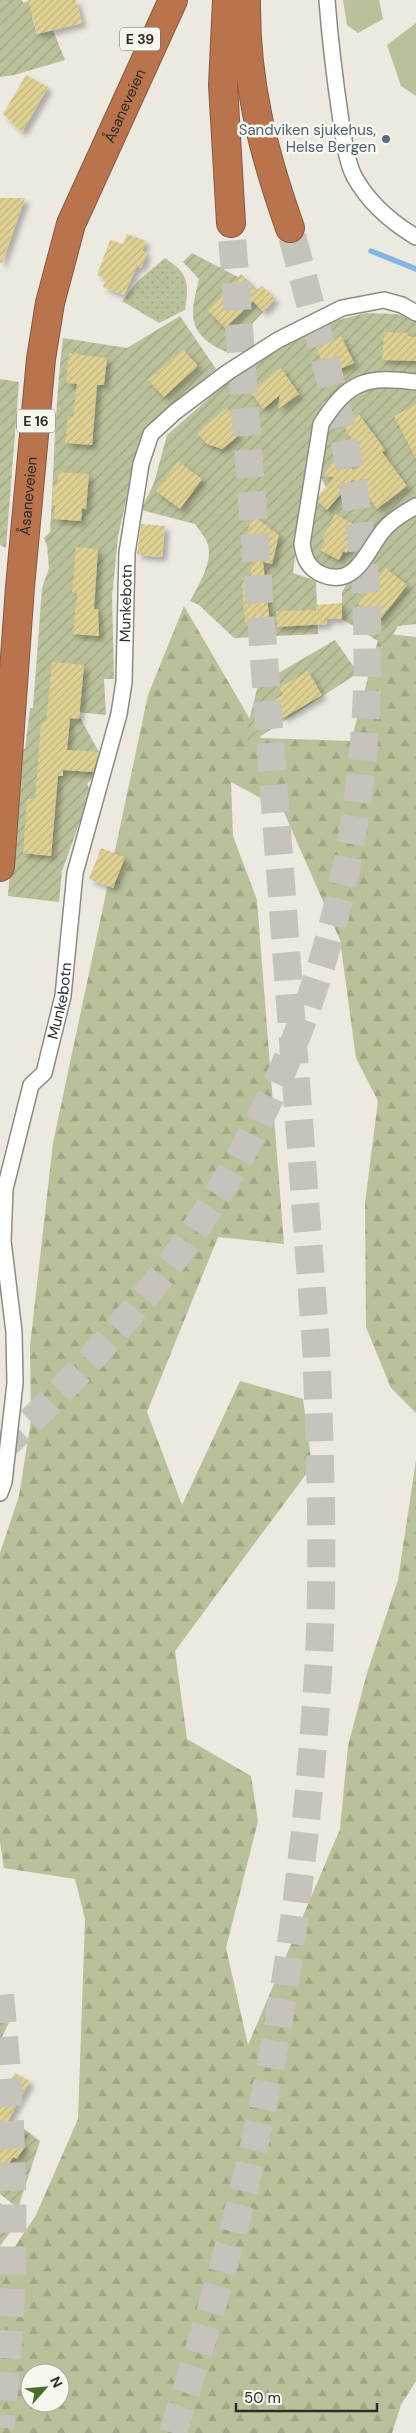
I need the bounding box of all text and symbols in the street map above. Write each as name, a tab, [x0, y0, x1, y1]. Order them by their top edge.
road number: E 39	[120, 28, 160, 50]
street label: Åsaneveien	[99, 66, 150, 146]
place label: Sandviken sjukehus, Helse Bergen	[239, 120, 376, 157]
marker: Sandviken sjukehus, Helse Bergen	[380, 133, 392, 145]
road number: E 16	[17, 410, 55, 432]
street label: Åsaneveien	[15, 456, 42, 537]
street label: Munkebotn	[115, 564, 137, 642]
street label: Munkebotn	[43, 961, 76, 1041]
north arrow	[20, 2363, 70, 2413]
text: N	[46, 2373, 67, 2391]
scale bar	[236, 2380, 377, 2412]
text: 50 m	[244, 2388, 281, 2408]

